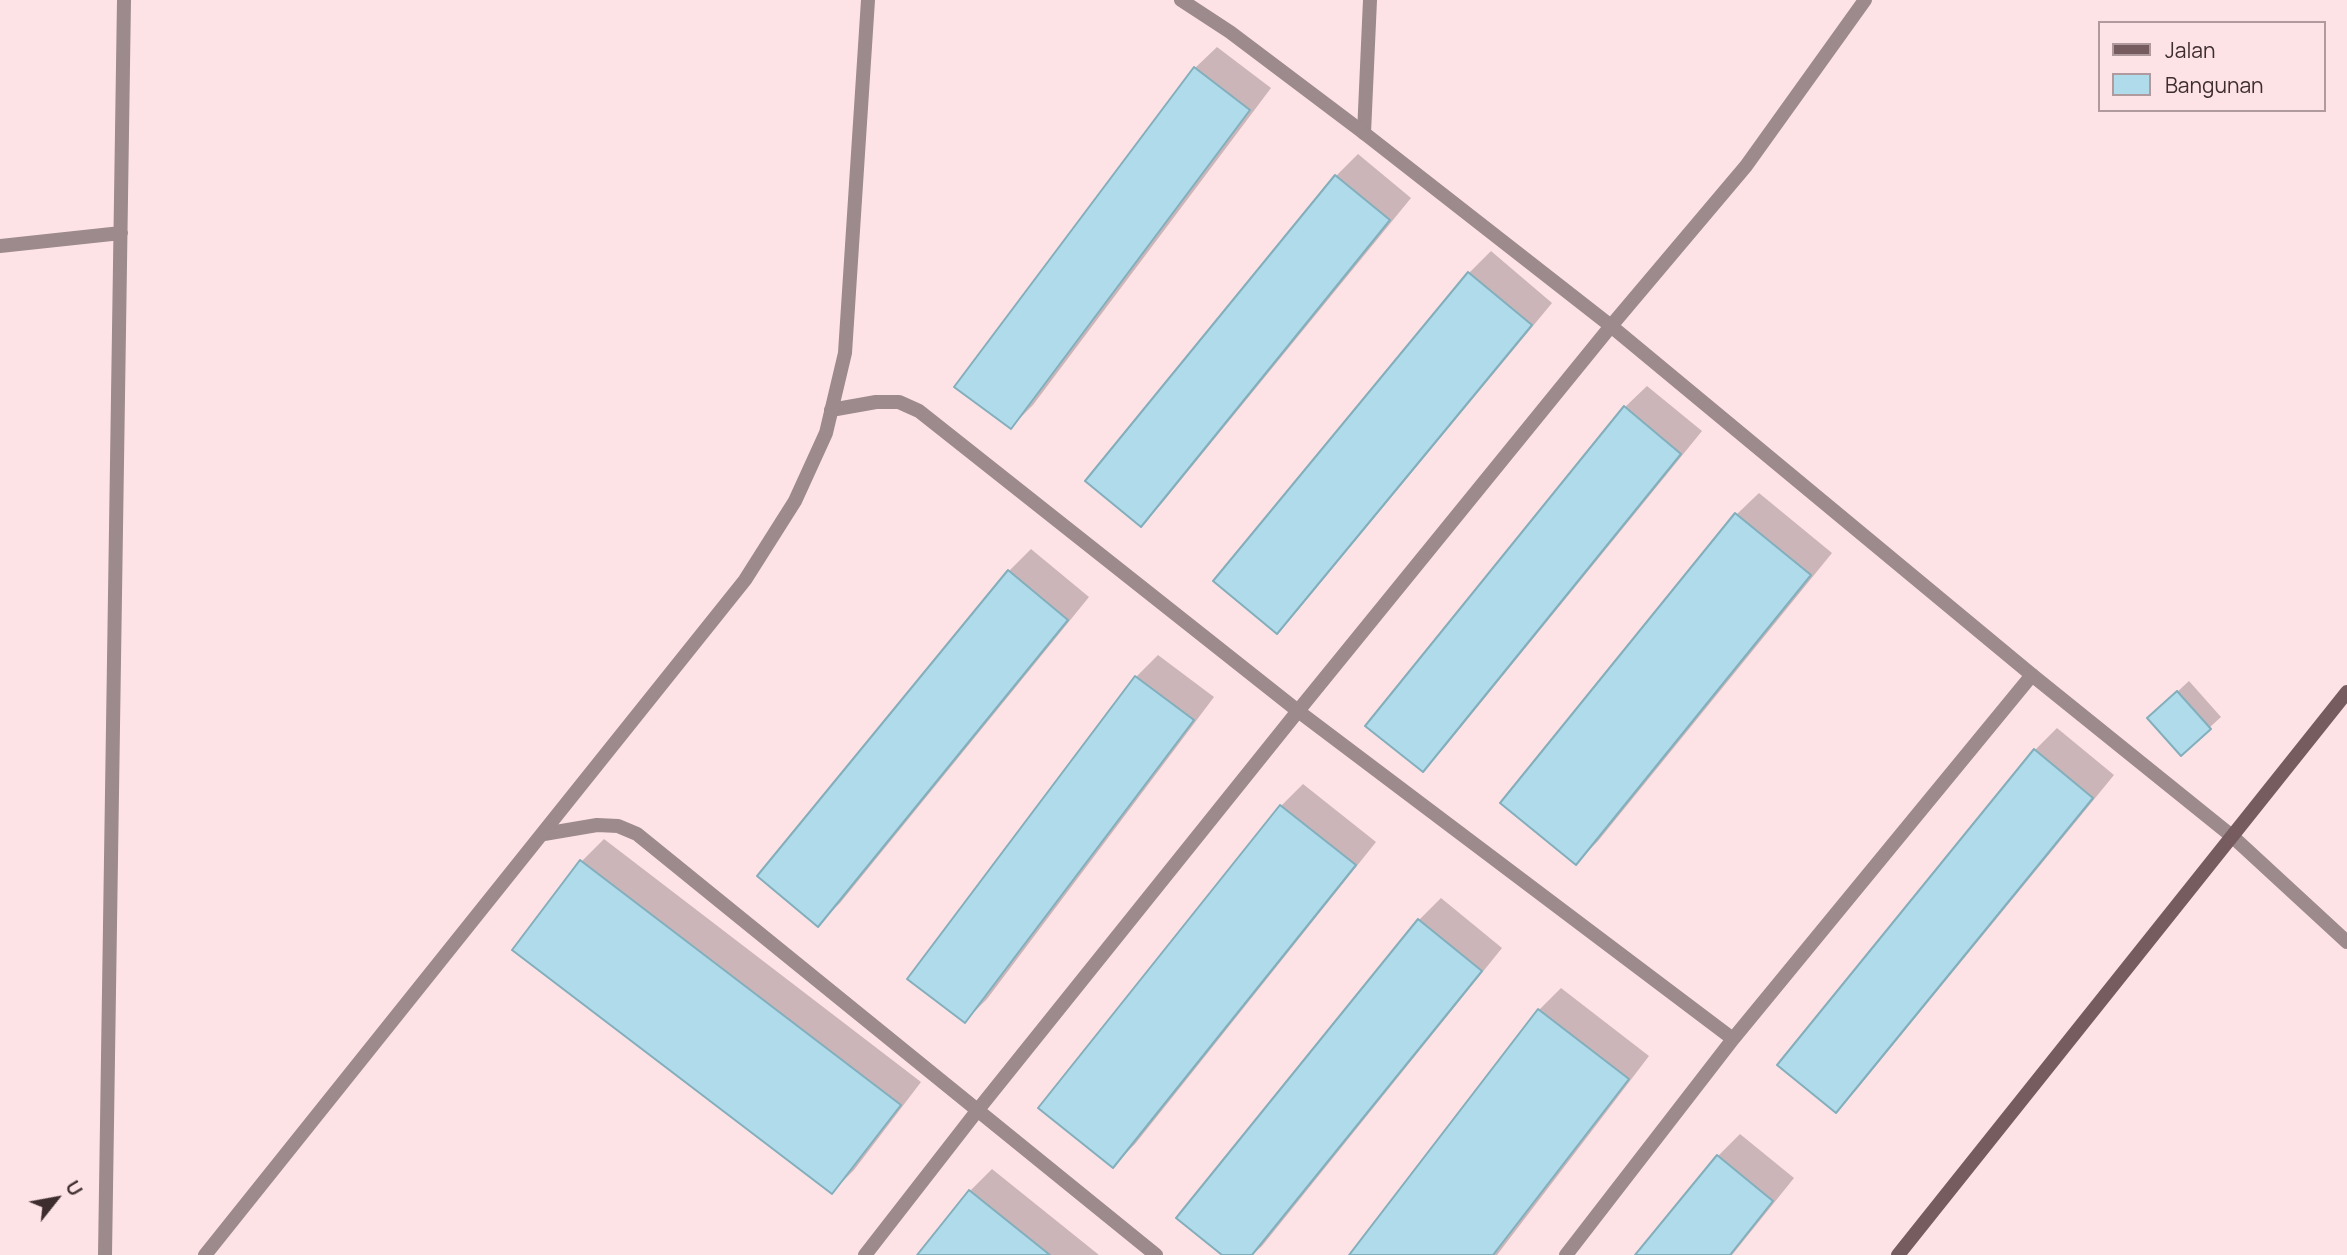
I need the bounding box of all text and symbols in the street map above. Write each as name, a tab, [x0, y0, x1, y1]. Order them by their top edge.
legend	[2098, 21, 2326, 112]
text: Jalan	[2165, 36, 2215, 64]
text: Bangunan	[2165, 71, 2264, 99]
north arrow	[21, 1164, 91, 1234]
text: U	[59, 1176, 89, 1201]

